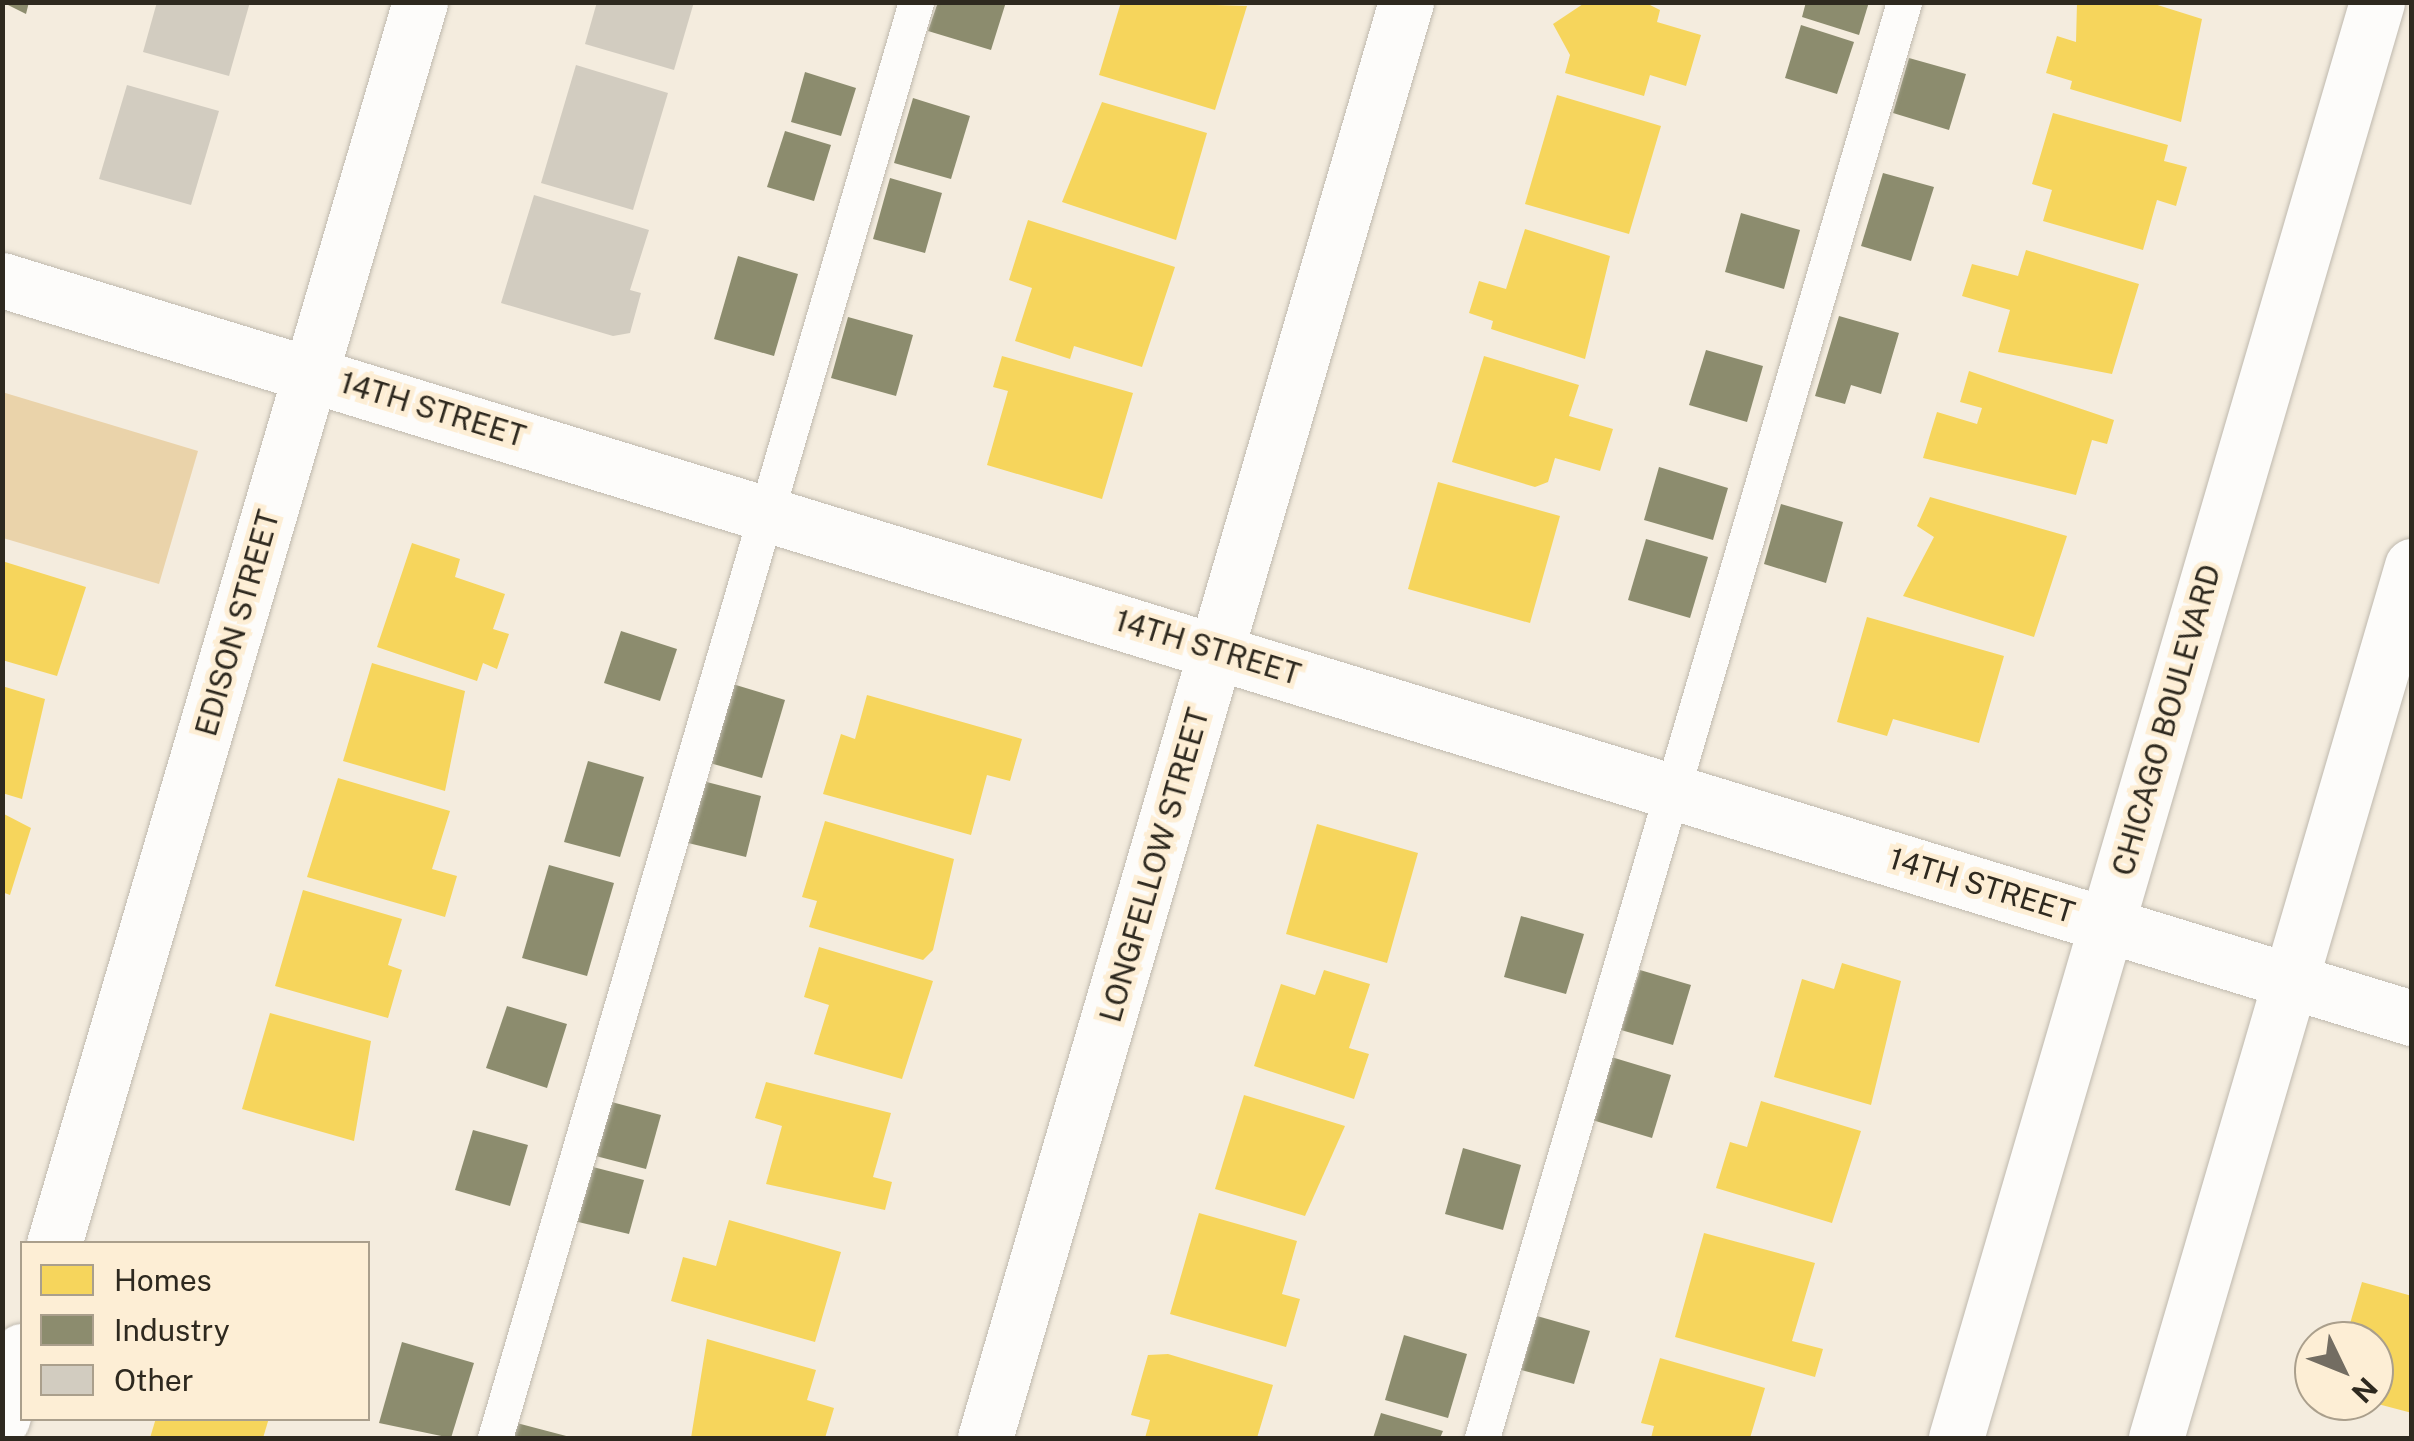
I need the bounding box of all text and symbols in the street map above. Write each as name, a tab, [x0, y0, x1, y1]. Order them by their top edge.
street label: 14TH STREET	[336, 364, 530, 454]
street label: EDISON STREET	[188, 506, 286, 740]
street label: CHICAGO BOULEVARD	[2104, 560, 2228, 880]
street label: 14TH STREET	[1111, 602, 1305, 692]
street label: LONGFELLOW STREET	[1092, 704, 1216, 1026]
street label: 14TH STREET	[1885, 840, 2079, 930]
legend	[20, 1241, 370, 1421]
text: Homes	[114, 1262, 212, 1298]
text: Industry	[114, 1312, 230, 1348]
north arrow	[2294, 1321, 2394, 1421]
text: Other	[114, 1362, 194, 1398]
text: N	[2345, 1371, 2384, 1410]

